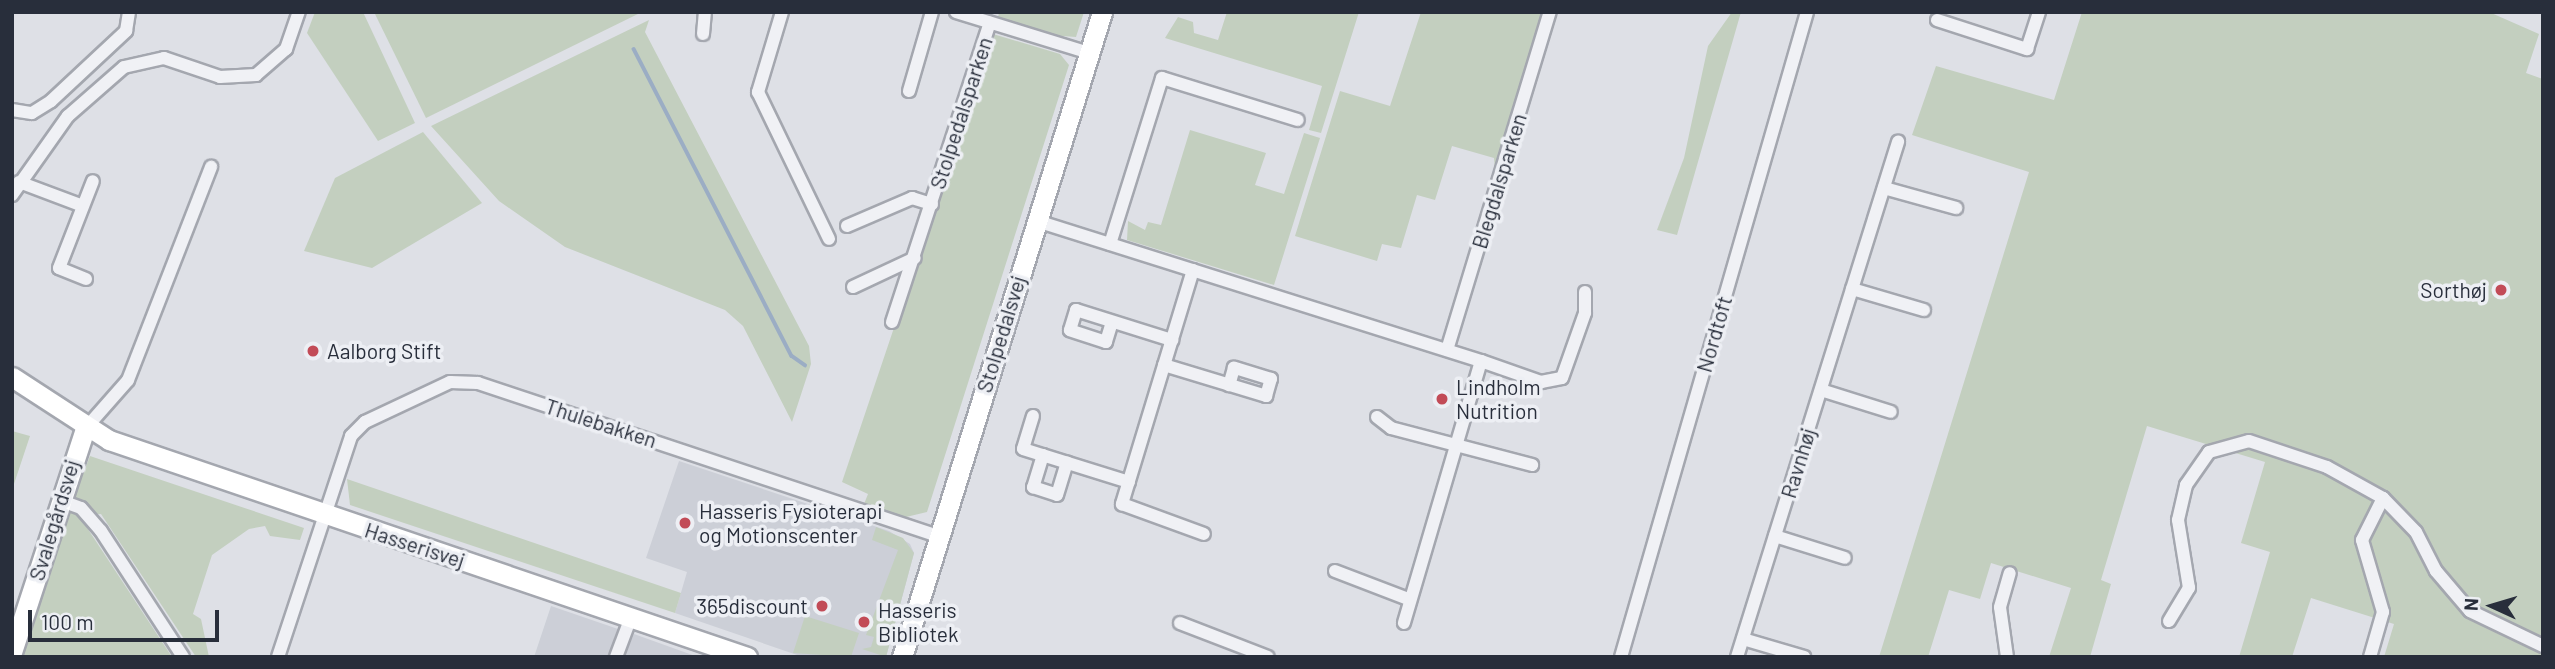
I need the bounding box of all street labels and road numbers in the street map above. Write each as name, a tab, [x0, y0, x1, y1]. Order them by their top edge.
street label: Stolpedalsparken	[925, 34, 997, 192]
street label: Blegdalsparken	[1466, 110, 1532, 252]
street label: Stolpedalsvej	[971, 272, 1031, 396]
street label: Nordtoft	[1691, 293, 1737, 375]
street label: Thulebakken	[542, 393, 660, 453]
street label: Ravnhøj	[1775, 425, 1821, 501]
street label: Svalegårdsvej	[24, 456, 84, 584]
street label: Hasserisvej	[362, 517, 468, 573]

